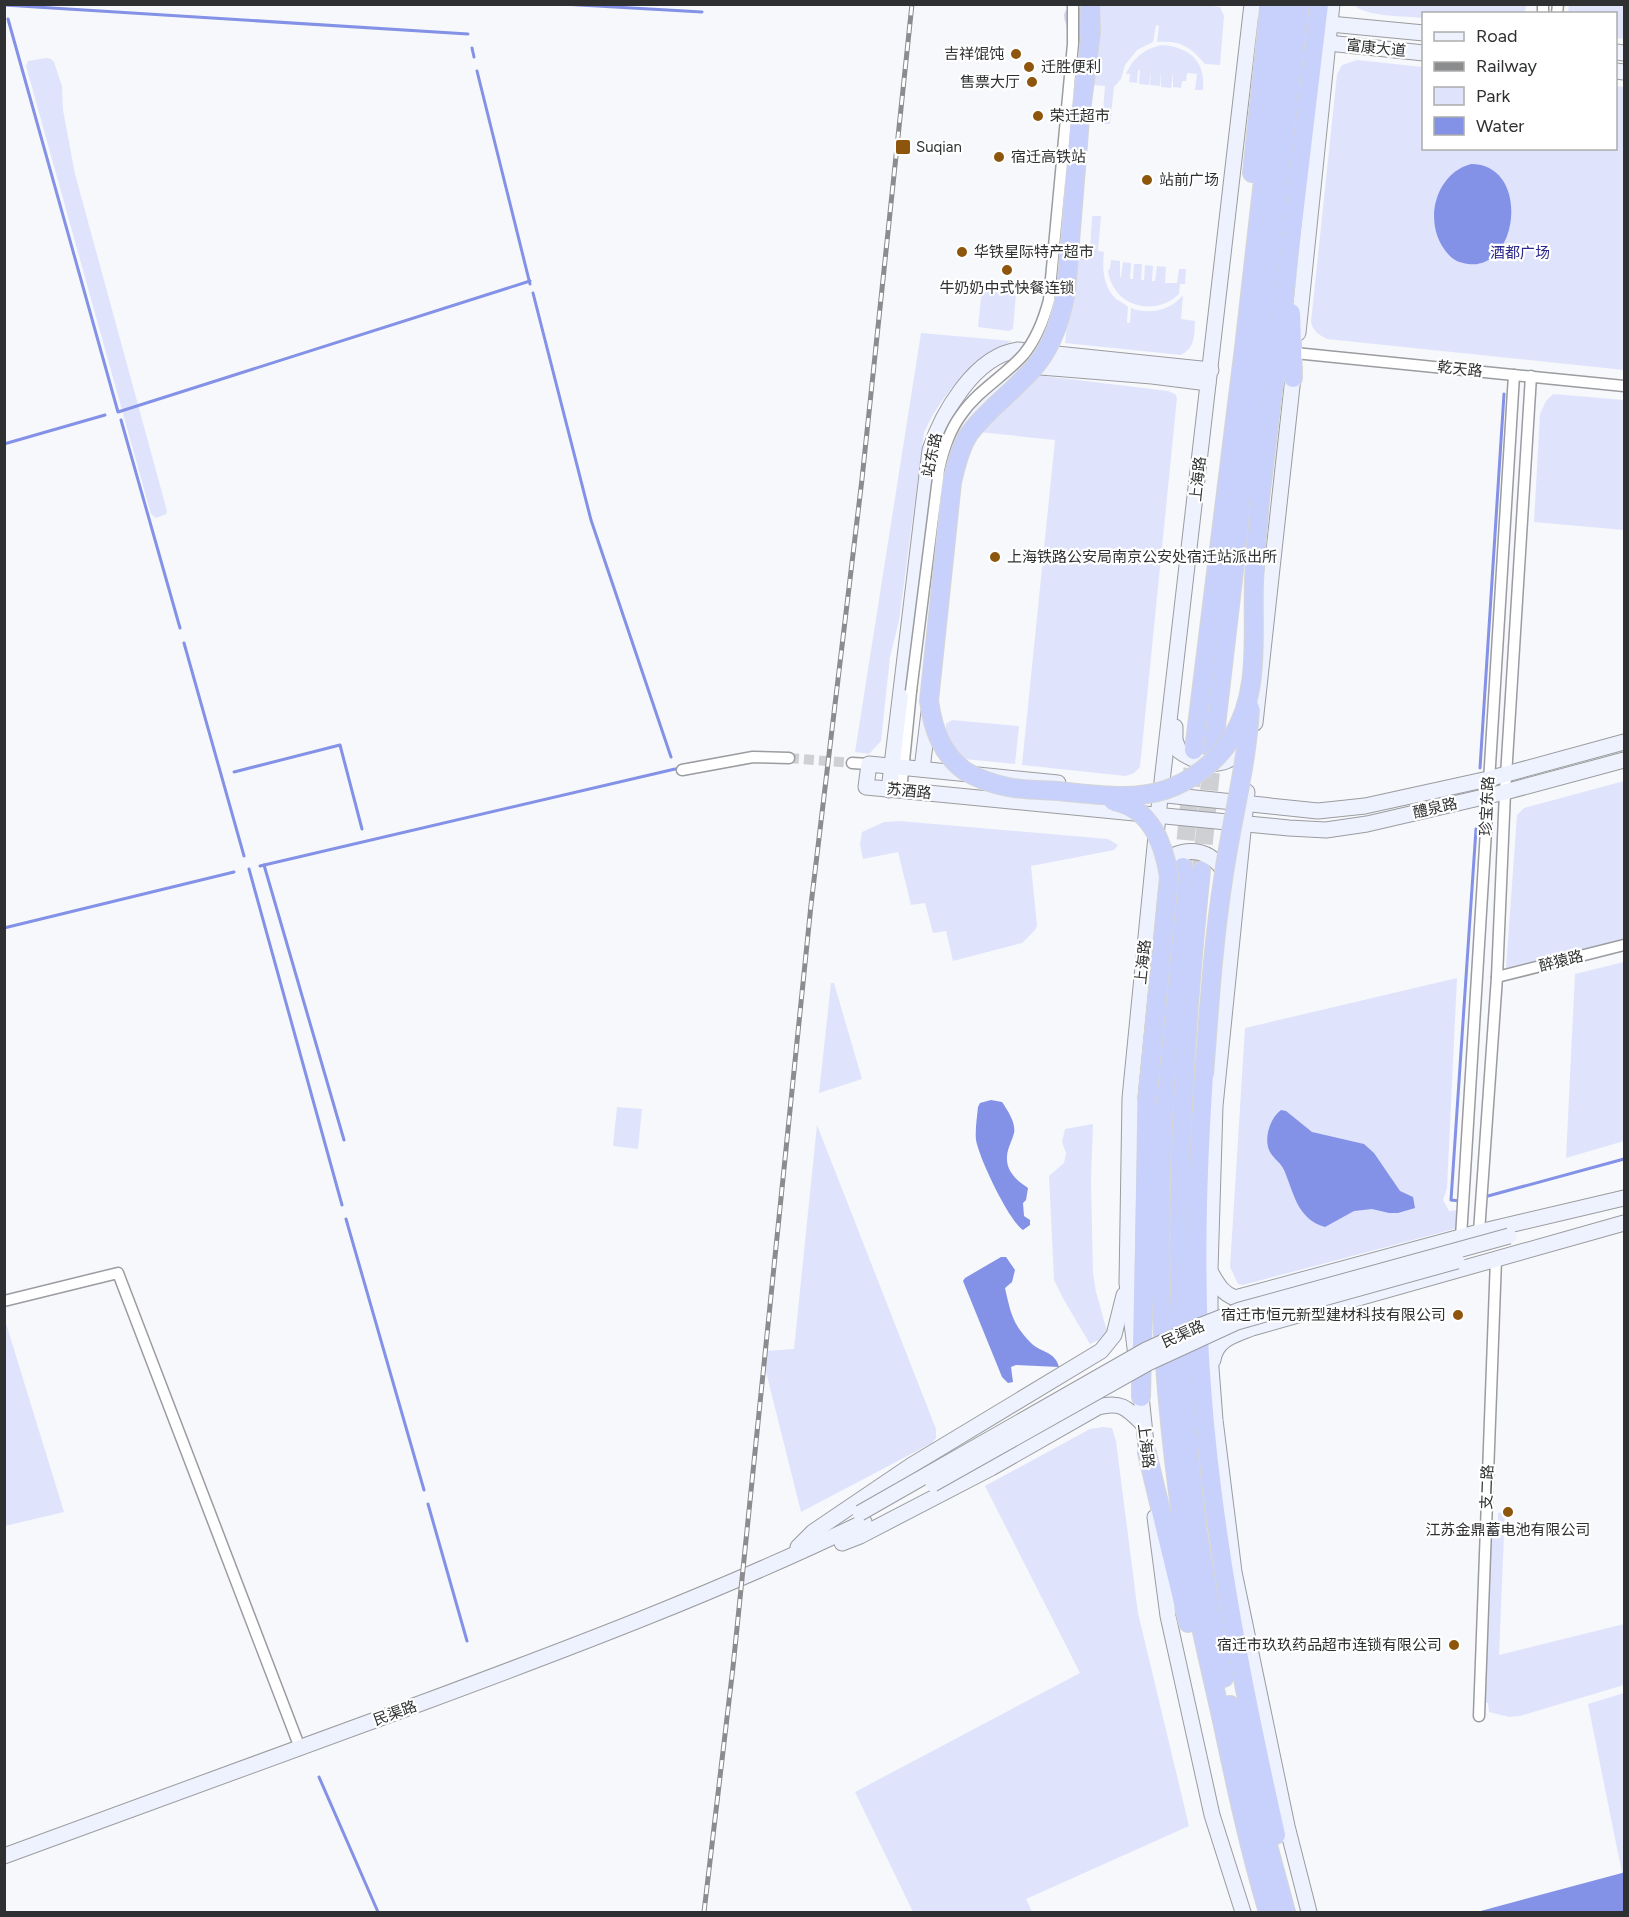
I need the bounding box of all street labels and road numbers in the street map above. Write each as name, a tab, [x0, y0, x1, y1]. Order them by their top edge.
street label: 富康大道	[1345, 36, 1407, 60]
street label: 乾天路	[1437, 358, 1483, 380]
street label: 站东路	[919, 431, 945, 479]
street label: 上海路	[1187, 456, 1209, 502]
street label: 珍宝东路	[1476, 776, 1498, 836]
street label: 苏酒路	[886, 780, 932, 802]
street label: 醴泉路	[1411, 794, 1459, 822]
street label: 上海路	[1132, 939, 1154, 985]
street label: 醉猿路	[1537, 947, 1585, 975]
street label: 民渠路	[1159, 1317, 1207, 1351]
street label: 上海路	[1134, 1423, 1158, 1469]
street label: 支二路	[1477, 1464, 1497, 1510]
street label: 民渠路	[371, 1697, 419, 1729]

